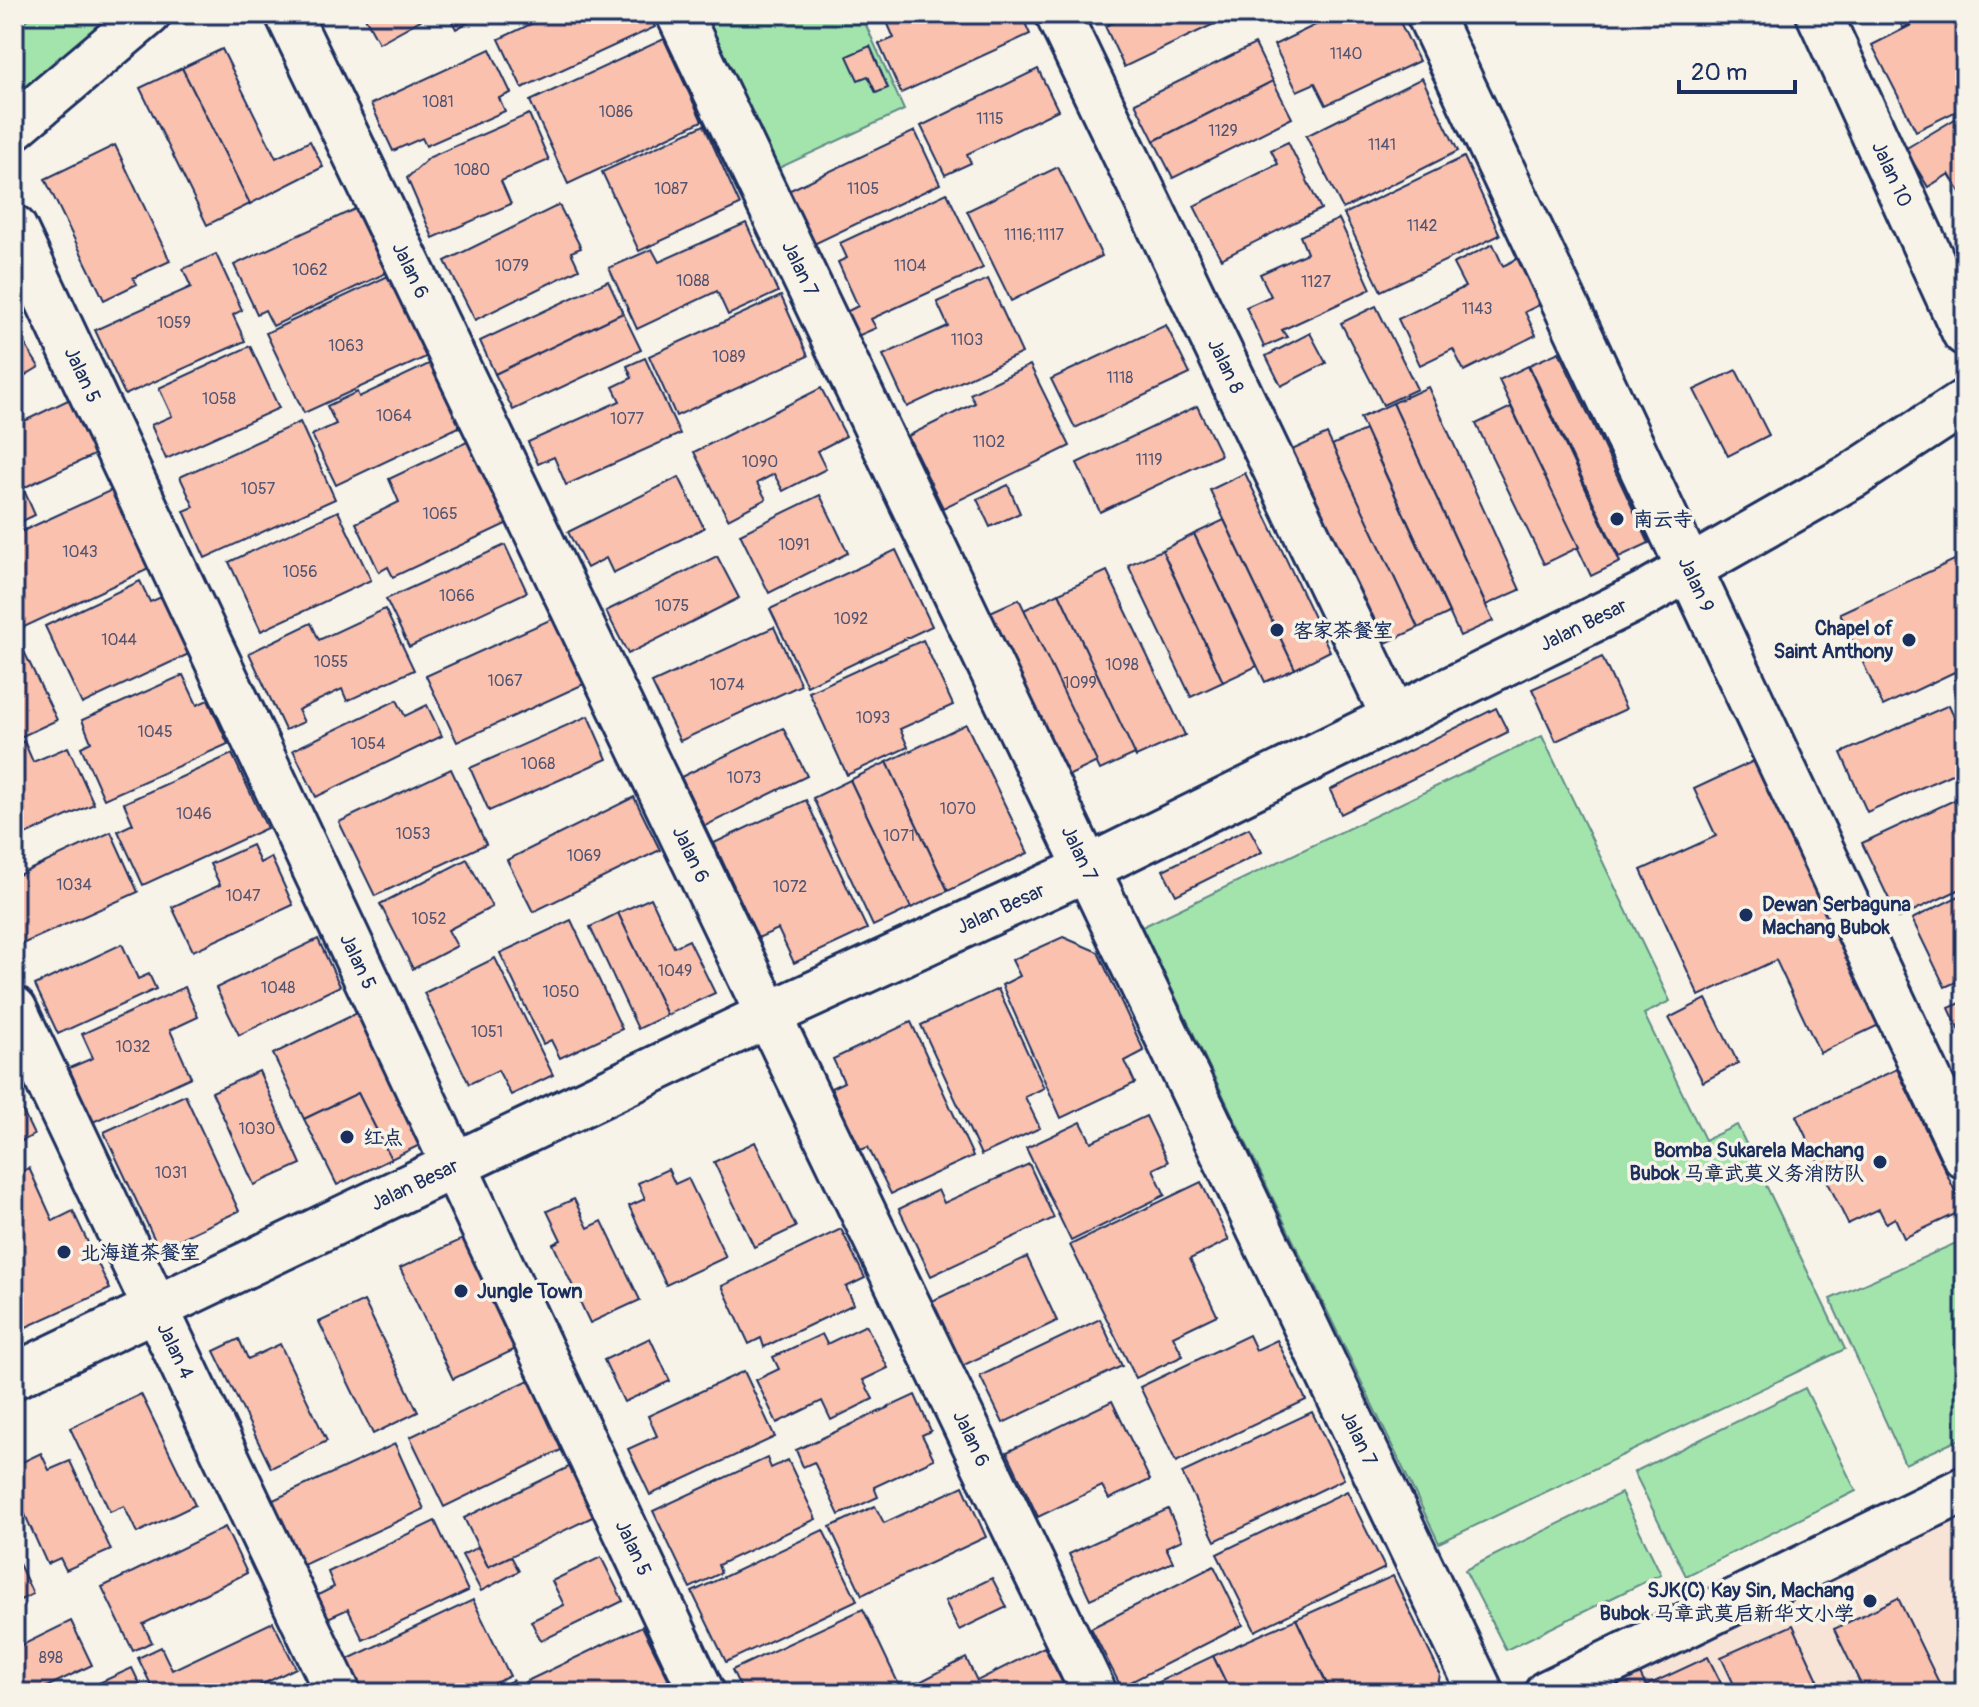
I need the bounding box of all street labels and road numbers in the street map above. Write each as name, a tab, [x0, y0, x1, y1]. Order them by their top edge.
street label: Jalan 10	[1866, 137, 1918, 211]
street label: Jalan 7	[776, 237, 824, 301]
street label: Jalan 6	[386, 238, 435, 303]
street label: Jalan 8	[1202, 334, 1250, 398]
street label: Jalan 5	[59, 343, 106, 407]
street label: Jalan 9	[1673, 553, 1720, 616]
street label: Jalan Besar	[1535, 593, 1631, 657]
street label: Jalan 6	[667, 822, 715, 887]
street label: Jalan 7	[1055, 822, 1103, 886]
street label: Jalan Besar	[953, 878, 1049, 940]
street label: Jalan 5	[334, 929, 382, 993]
street label: Jalan Besar	[367, 1153, 463, 1216]
street label: Jalan 4	[151, 1319, 200, 1383]
street label: Jalan 6	[947, 1406, 996, 1471]
street label: Jalan 7	[1335, 1406, 1383, 1470]
street label: Jalan 5	[609, 1516, 657, 1580]

